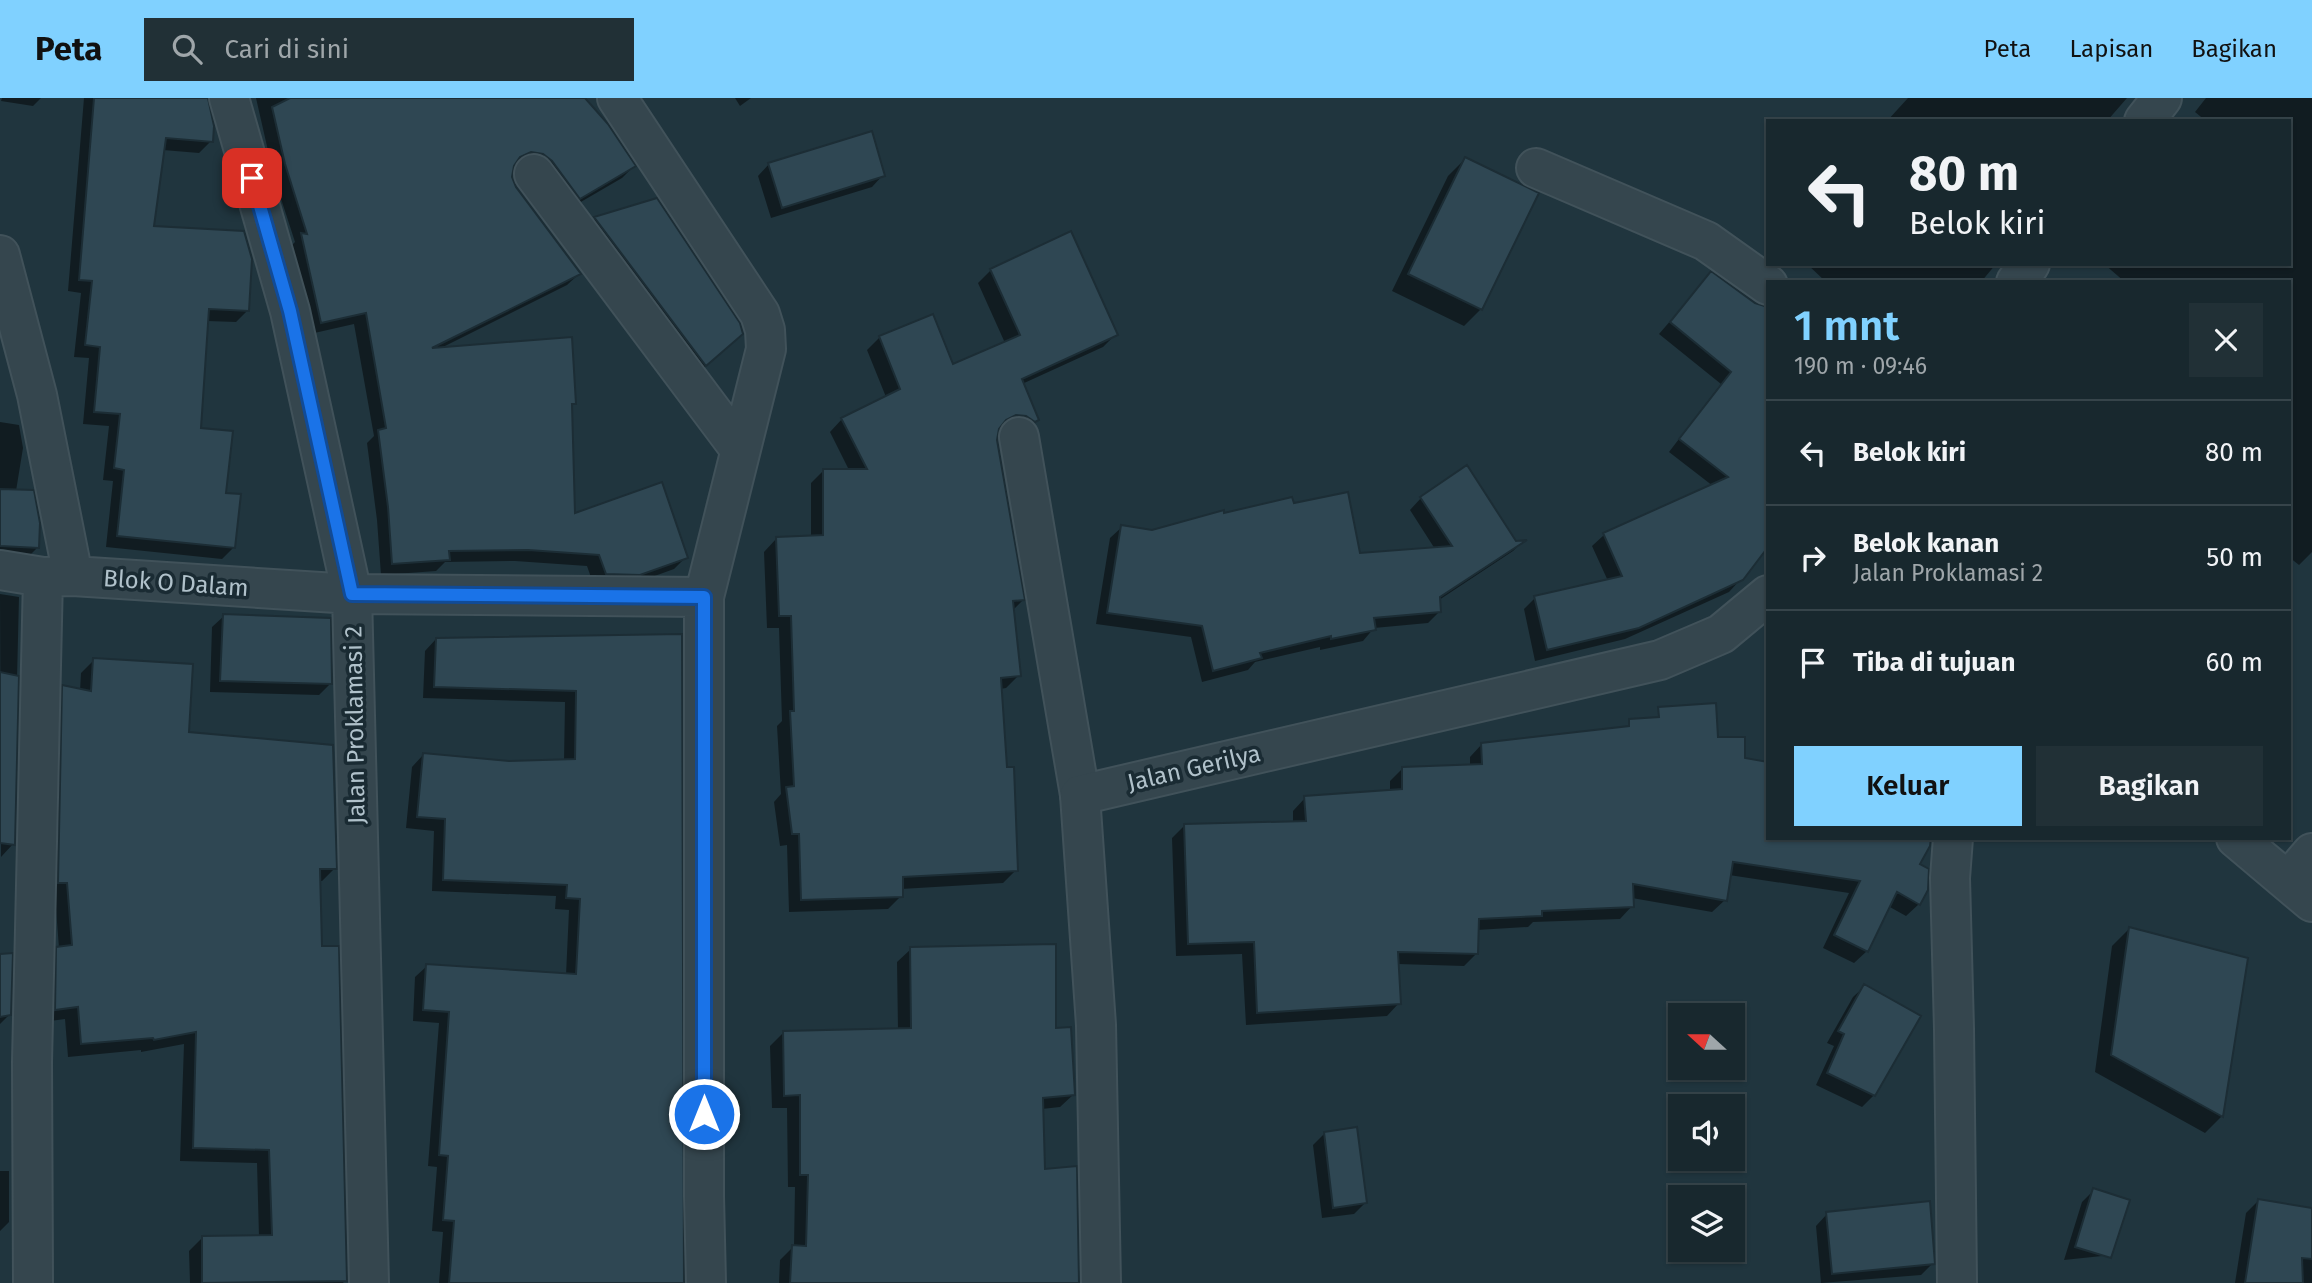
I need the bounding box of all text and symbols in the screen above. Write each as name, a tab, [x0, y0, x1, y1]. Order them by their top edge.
search box	[144, 18, 634, 81]
text: Peta	[35, 29, 102, 69]
icon: search	[168, 30, 206, 68]
text: Cari di sini	[224, 34, 349, 65]
text: Peta	[1984, 35, 2031, 63]
text: Lapisan	[2069, 35, 2153, 63]
text: Bagikan	[2191, 35, 2277, 63]
text: 80 m	[1909, 144, 2019, 203]
icon: left	[1794, 147, 1885, 238]
pin	[222, 148, 282, 208]
icon: arrive	[233, 159, 271, 197]
text: Belok kiri	[1909, 204, 2045, 242]
text: 1 mnt	[1794, 301, 1899, 351]
button: close	[2189, 303, 2263, 377]
text: 190 m · 09:46	[1794, 352, 1927, 380]
icon: left	[1794, 434, 1832, 472]
text: Belok kiri	[1853, 437, 1966, 468]
text: 80 m	[2205, 437, 2263, 468]
text: Belok kanan	[1853, 528, 1999, 559]
icon: right	[1794, 539, 1832, 577]
text: 50 m	[2206, 542, 2263, 573]
text: Jalan Proklamasi 2	[1853, 559, 2043, 587]
street label: Blok O Dalam	[102, 564, 250, 602]
street label: Jalan Proklamasi 2	[339, 626, 371, 824]
icon: arrive	[1794, 644, 1832, 682]
text: Tiba di tujuan	[1853, 647, 2015, 678]
text: 60 m	[2205, 647, 2263, 678]
street label: Jalan Gerilya	[1125, 739, 1263, 797]
button: Keluar	[1794, 746, 2022, 826]
button: Bagikan	[2036, 746, 2263, 826]
north arrow	[1668, 1003, 1745, 1080]
map controls	[1668, 1003, 1745, 1262]
position arrow	[667, 1077, 741, 1151]
button: sound	[1668, 1094, 1745, 1171]
button: layers	[1668, 1185, 1745, 1262]

